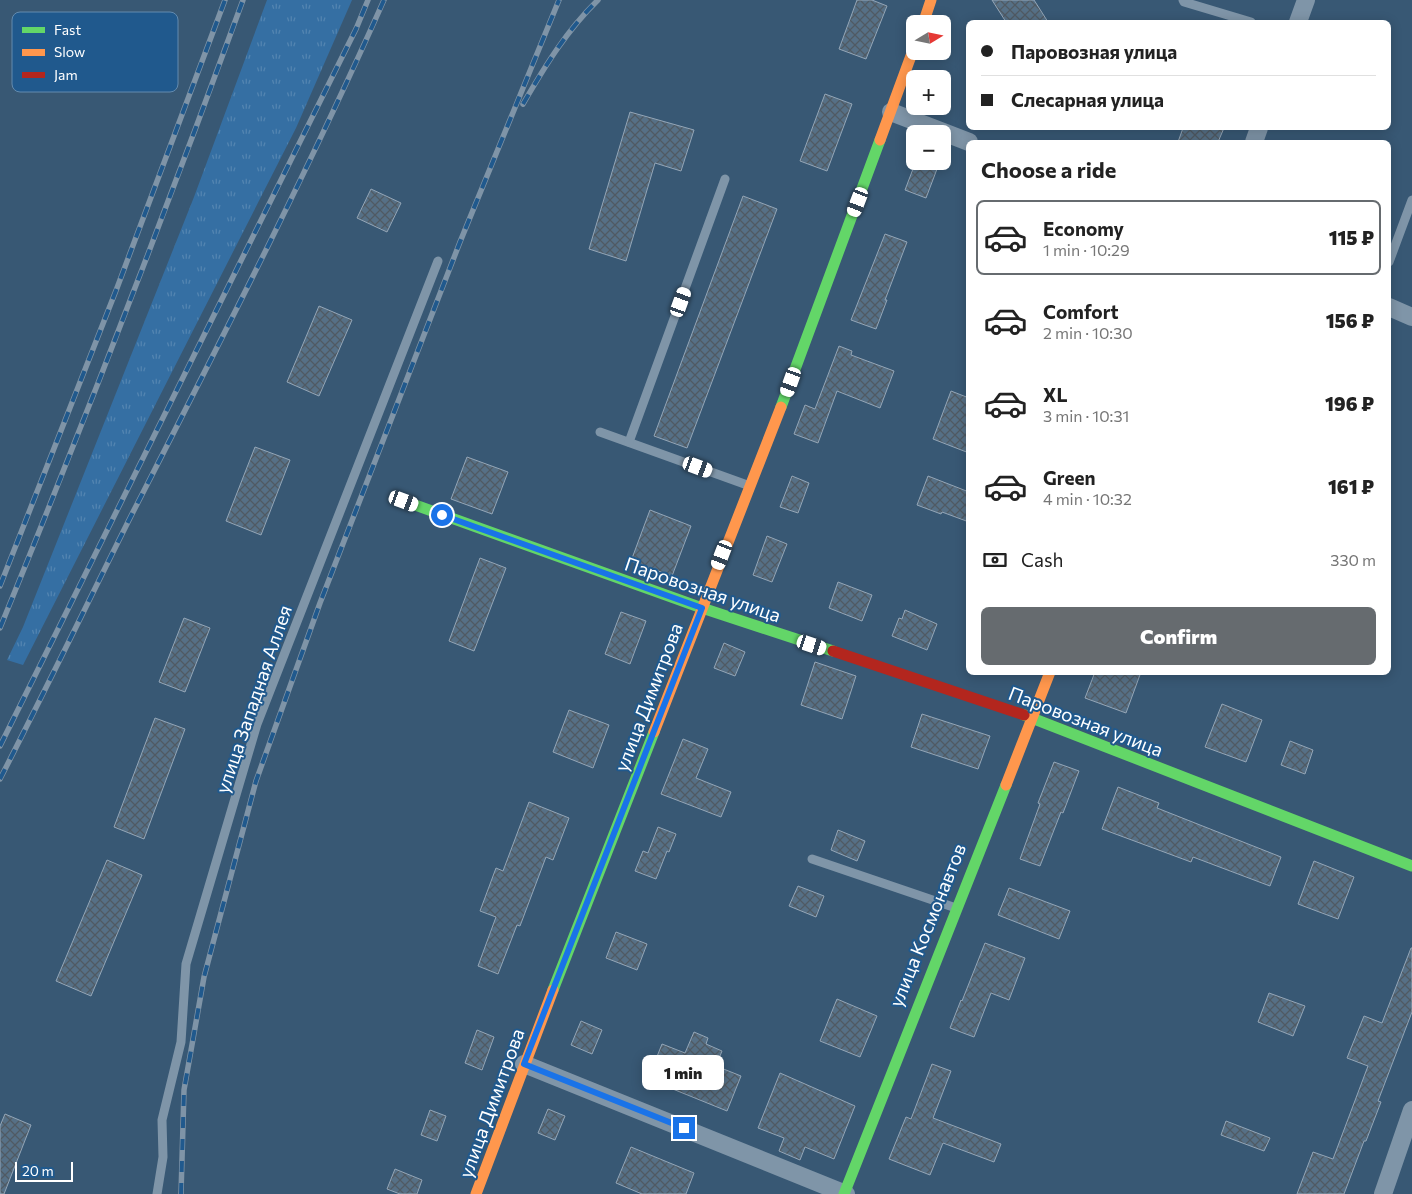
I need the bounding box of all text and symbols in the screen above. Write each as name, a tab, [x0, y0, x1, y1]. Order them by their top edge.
legend	[12, 12, 178, 92]
north arrow	[906, 15, 951, 60]
map controls	[906, 15, 951, 170]
text: Fast	[54, 21, 81, 38]
text: Паровозная улица	[1011, 40, 1177, 63]
text: Slow	[54, 43, 85, 60]
text: Jam	[54, 66, 78, 83]
button: +	[906, 70, 951, 115]
text: Слесарная улица	[1011, 88, 1164, 111]
button: −	[906, 125, 951, 170]
text: Choose a ride	[981, 156, 1116, 183]
car	[845, 185, 870, 219]
icon: car	[983, 215, 1028, 260]
text: Economy	[1043, 217, 1124, 240]
text: 115 ₽	[1329, 226, 1374, 249]
text: 1 min · 10:29	[1043, 240, 1130, 259]
car	[668, 285, 693, 319]
icon: car	[983, 298, 1028, 343]
text: Comfort	[1043, 300, 1119, 323]
text: 156 ₽	[1326, 309, 1374, 332]
text: 2 min · 10:30	[1043, 323, 1133, 342]
car	[778, 365, 803, 399]
icon: car	[983, 381, 1028, 426]
text: XL	[1043, 383, 1068, 406]
text: 196 ₽	[1325, 392, 1374, 415]
text: 3 min · 10:31	[1043, 406, 1129, 425]
car	[681, 455, 714, 479]
icon: car	[983, 464, 1028, 509]
text: Green	[1043, 466, 1095, 489]
text: 161 ₽	[1328, 475, 1374, 498]
car	[387, 489, 420, 513]
text: 4 min · 10:32	[1043, 489, 1132, 508]
route start	[431, 504, 453, 526]
car	[709, 538, 734, 572]
icon: cash	[981, 546, 1009, 574]
text: Cash	[1021, 548, 1063, 571]
text: 330 m	[1330, 550, 1376, 569]
street label: Паровозная улица	[622, 552, 784, 626]
street label: улица Западная Аллея	[210, 602, 296, 796]
button: Confirm	[981, 607, 1376, 665]
street label: улица Димитрова	[609, 620, 687, 774]
car	[795, 633, 828, 657]
street label: Паровозная улица	[1006, 681, 1166, 761]
street label: улица Космонавтов	[884, 840, 970, 1010]
street label: улица Димитрова	[453, 1025, 529, 1181]
callout: 1 min	[643, 1056, 725, 1090]
text: 1 min	[664, 1063, 702, 1082]
route end	[673, 1117, 695, 1139]
scale bar	[15, 1159, 72, 1182]
text: 20 m	[22, 1162, 54, 1179]

